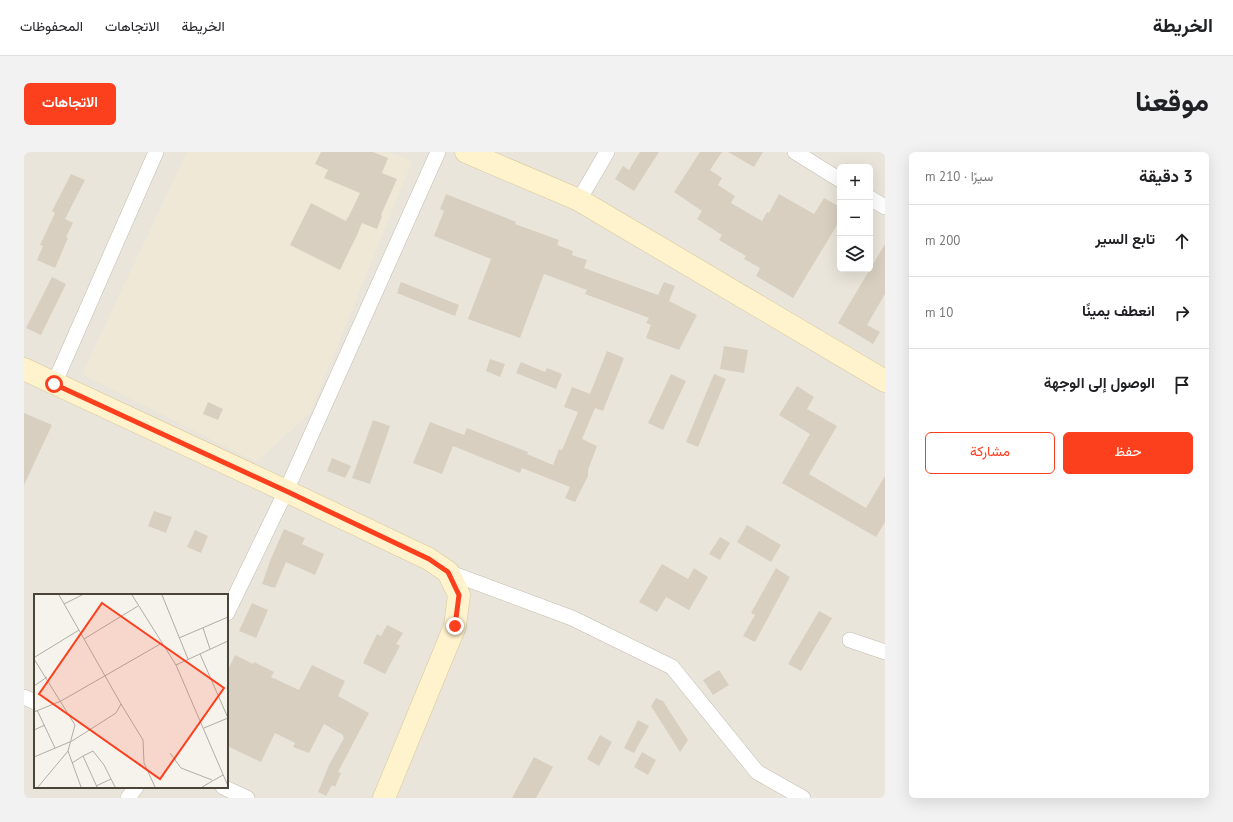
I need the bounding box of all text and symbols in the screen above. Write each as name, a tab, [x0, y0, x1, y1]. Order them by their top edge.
text: الخريطة	[1153, 13, 1213, 37]
text: المحفوظات	[20, 17, 83, 35]
text: الاتجاهات	[105, 17, 159, 35]
text: الخريطة	[181, 17, 225, 35]
text: موقعنا	[1135, 82, 1209, 119]
button: الاتجاهات	[24, 83, 116, 125]
map controls	[837, 164, 873, 272]
button: +	[837, 164, 873, 200]
text: 3 دقيقة	[1139, 165, 1193, 187]
text: سيرًا · 210 m	[925, 168, 993, 185]
button: −	[837, 200, 873, 236]
text: تابع السير	[1095, 229, 1155, 248]
icon: ahead	[1171, 230, 1193, 252]
text: 200 m	[925, 232, 960, 249]
button: layers	[837, 236, 873, 272]
text: انعطف يمينًا	[1082, 301, 1155, 320]
icon: right	[1171, 302, 1193, 324]
text: 10 m	[925, 304, 953, 321]
text: الوصول إلى الوجهة	[1044, 373, 1155, 392]
icon: arrive	[1171, 374, 1193, 396]
route start	[45, 375, 63, 393]
button: مشاركة	[925, 432, 1055, 474]
button: حفظ	[1063, 432, 1193, 474]
inset map	[34, 594, 228, 788]
route end	[446, 617, 464, 635]

